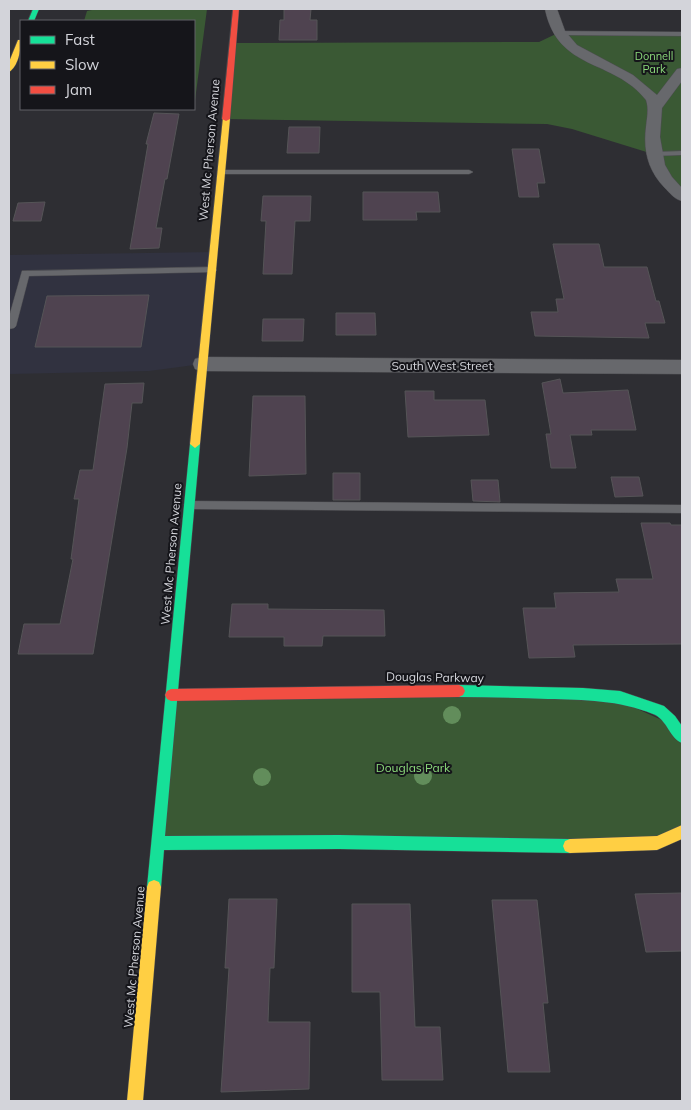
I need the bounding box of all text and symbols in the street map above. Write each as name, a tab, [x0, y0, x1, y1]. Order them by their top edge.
legend	[20, 20, 195, 110]
text: Fast	[65, 30, 95, 49]
park label: Donnell Park	[635, 49, 673, 76]
text: Slow	[65, 55, 99, 74]
street label: West Mc Pherson Avenue	[195, 79, 223, 221]
text: Jam	[65, 80, 92, 99]
street label: South West Street	[391, 358, 493, 373]
street label: West Mc Pherson Avenue	[157, 483, 185, 625]
street label: Douglas Parkway	[386, 669, 485, 685]
park label: Douglas Park	[376, 760, 451, 775]
street label: West Mc Pherson Avenue	[120, 886, 148, 1028]

